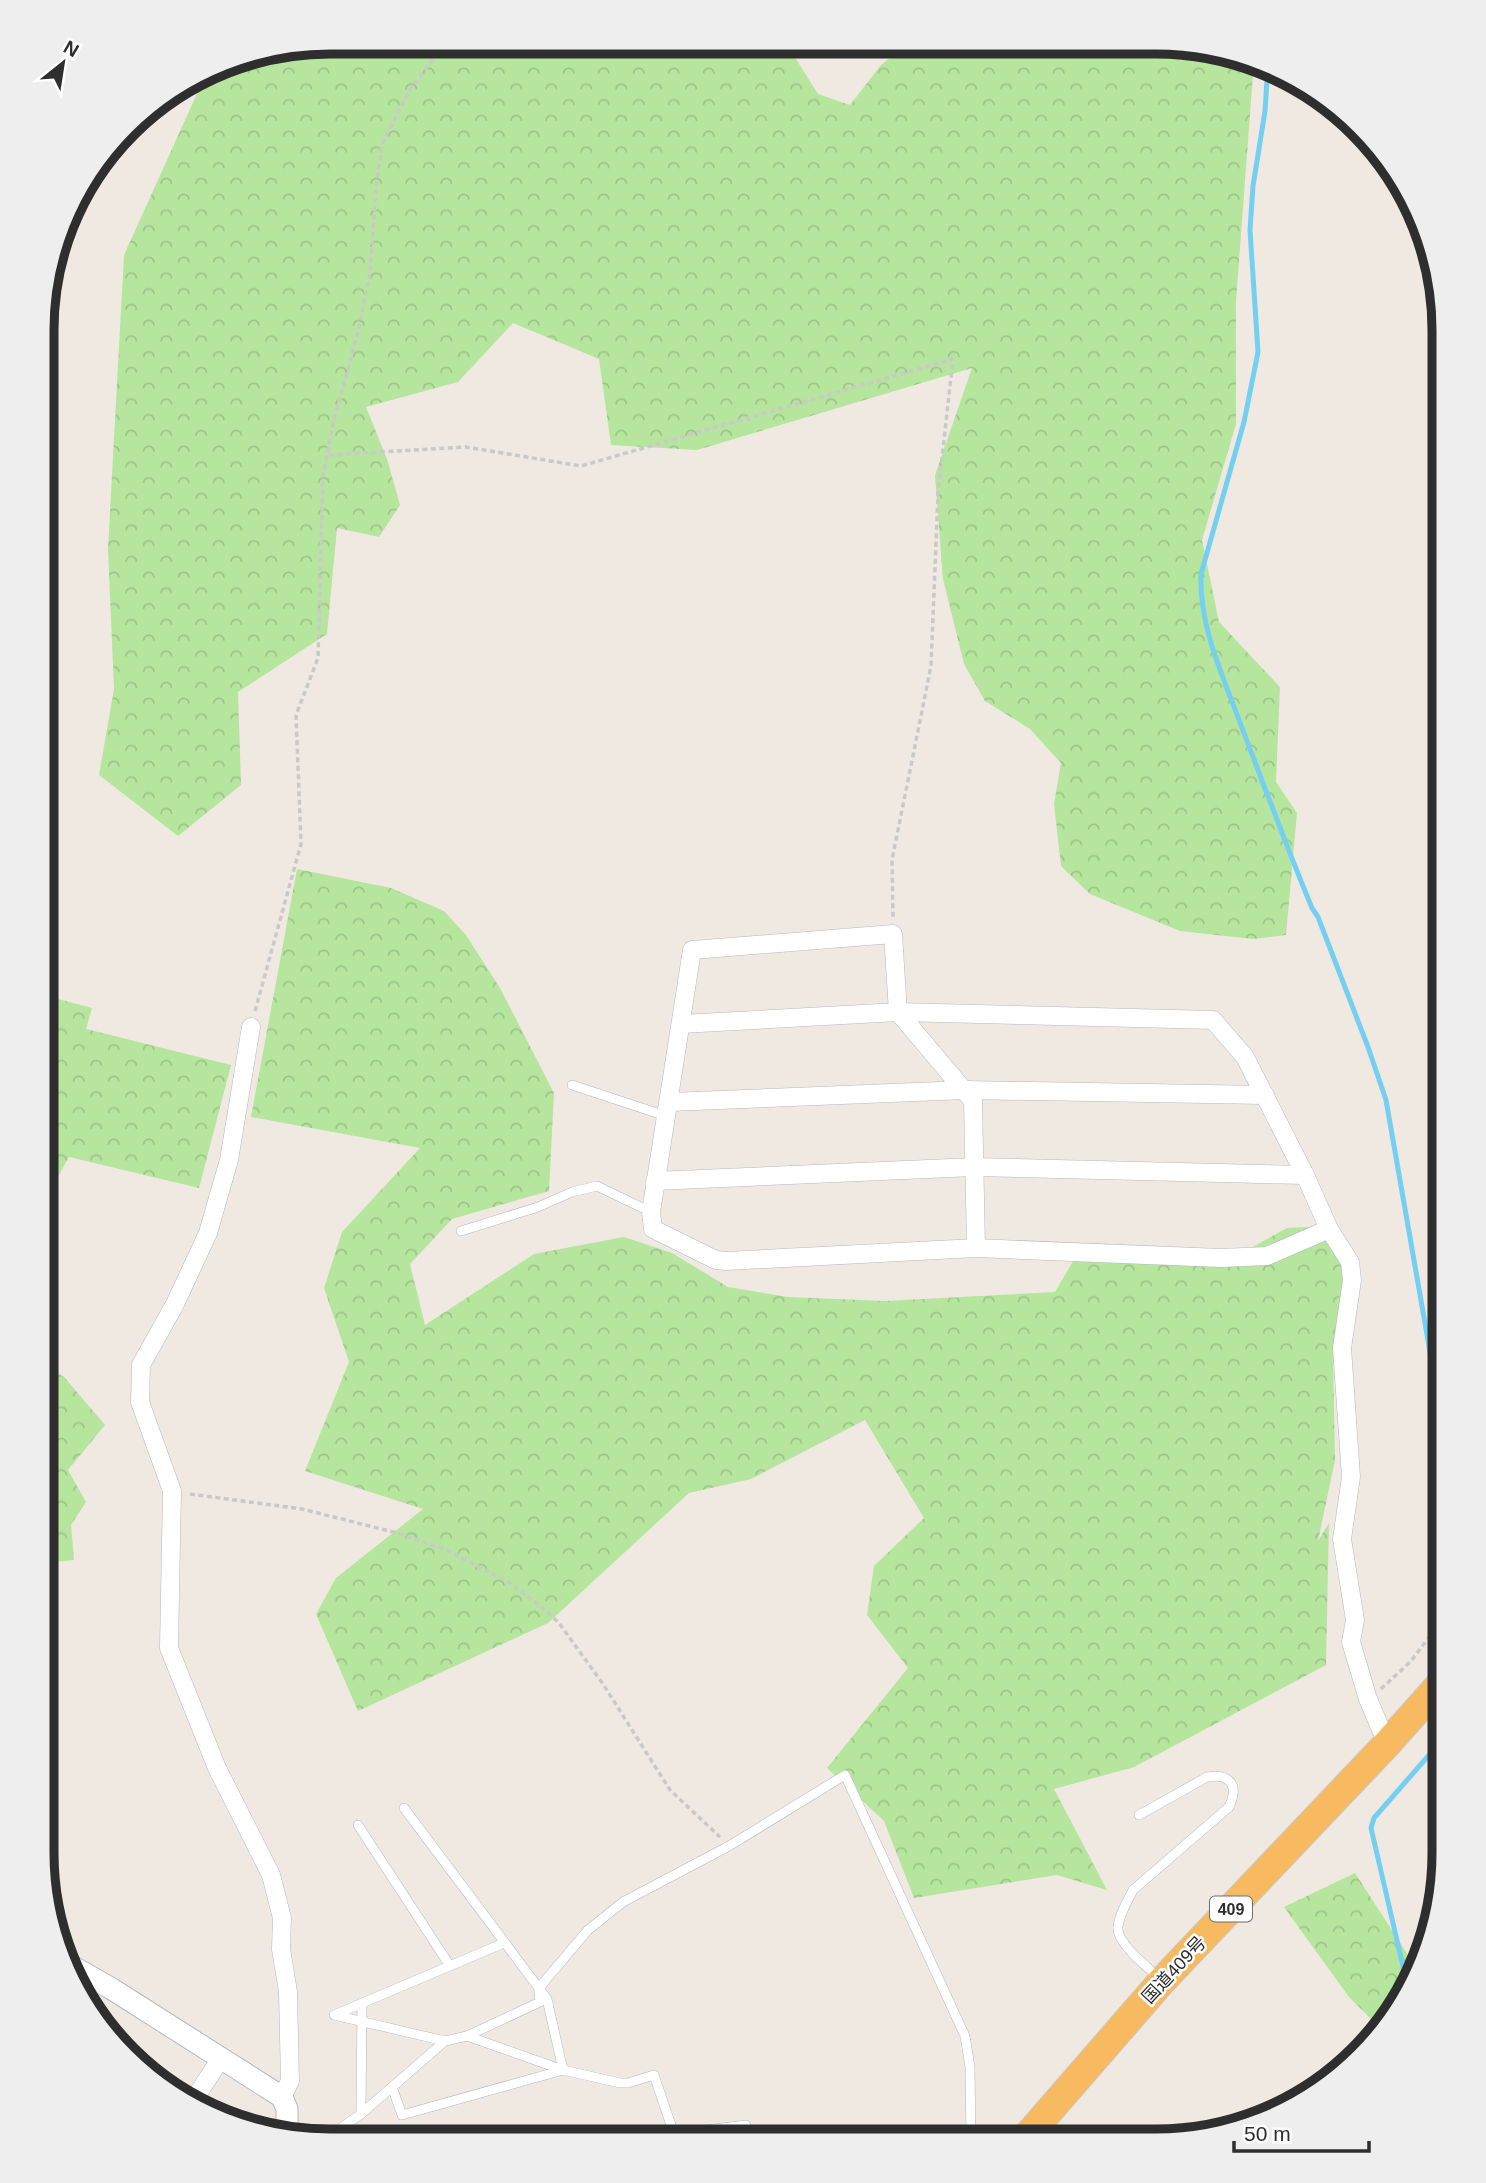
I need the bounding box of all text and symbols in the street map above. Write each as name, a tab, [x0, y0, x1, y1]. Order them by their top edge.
north arrow	[28, 28, 98, 98]
text: N	[60, 36, 82, 61]
road number: 409	[1210, 1896, 1252, 1922]
street label: 国道409号	[1138, 1932, 1210, 2008]
scale bar	[1234, 2110, 1369, 2154]
text: 50 m	[1244, 2122, 1291, 2145]

